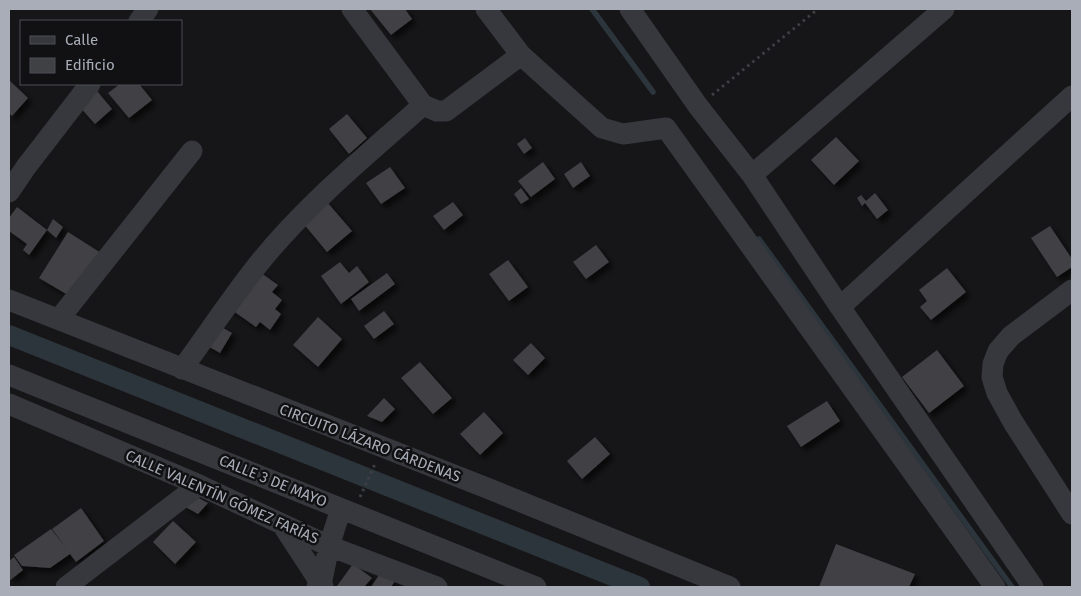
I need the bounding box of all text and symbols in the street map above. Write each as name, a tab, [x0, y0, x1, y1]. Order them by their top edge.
legend	[20, 20, 182, 85]
text: Calle	[65, 31, 98, 49]
text: Edificio	[65, 56, 115, 74]
street label: CIRCUITO LÁZARO CÁRDENAS	[277, 400, 463, 486]
street label: CALLE VALENTÍN GÓMEZ FARÍAS	[123, 446, 321, 548]
street label: CALLE 3 DE MAYO	[216, 451, 330, 511]

